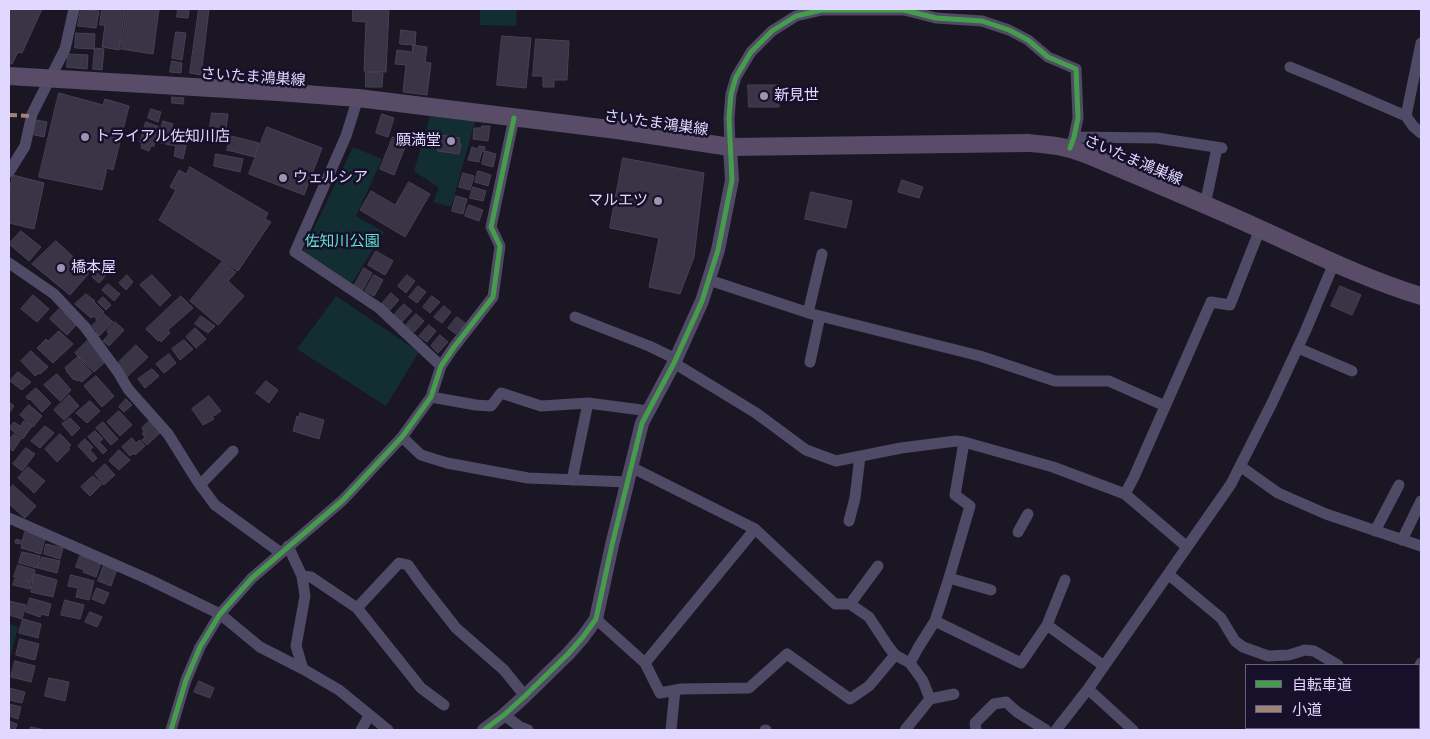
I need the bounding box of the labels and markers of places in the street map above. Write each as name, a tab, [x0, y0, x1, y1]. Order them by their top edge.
place label: 新見世	[774, 87, 819, 105]
marker: 新見世	[758, 90, 770, 102]
place label: トライアル佐知川店	[95, 128, 230, 146]
marker: トライアル佐知川店	[79, 131, 91, 143]
place label: 願満堂	[396, 132, 441, 150]
marker: 願満堂	[445, 135, 457, 147]
place label: ウェルシア	[293, 169, 368, 187]
marker: ウェルシア	[277, 172, 289, 184]
place label: マルエツ	[588, 192, 648, 210]
marker: マルエツ	[652, 195, 664, 207]
place label: 橋本屋	[71, 259, 116, 277]
marker: 橋本屋	[55, 262, 67, 274]

